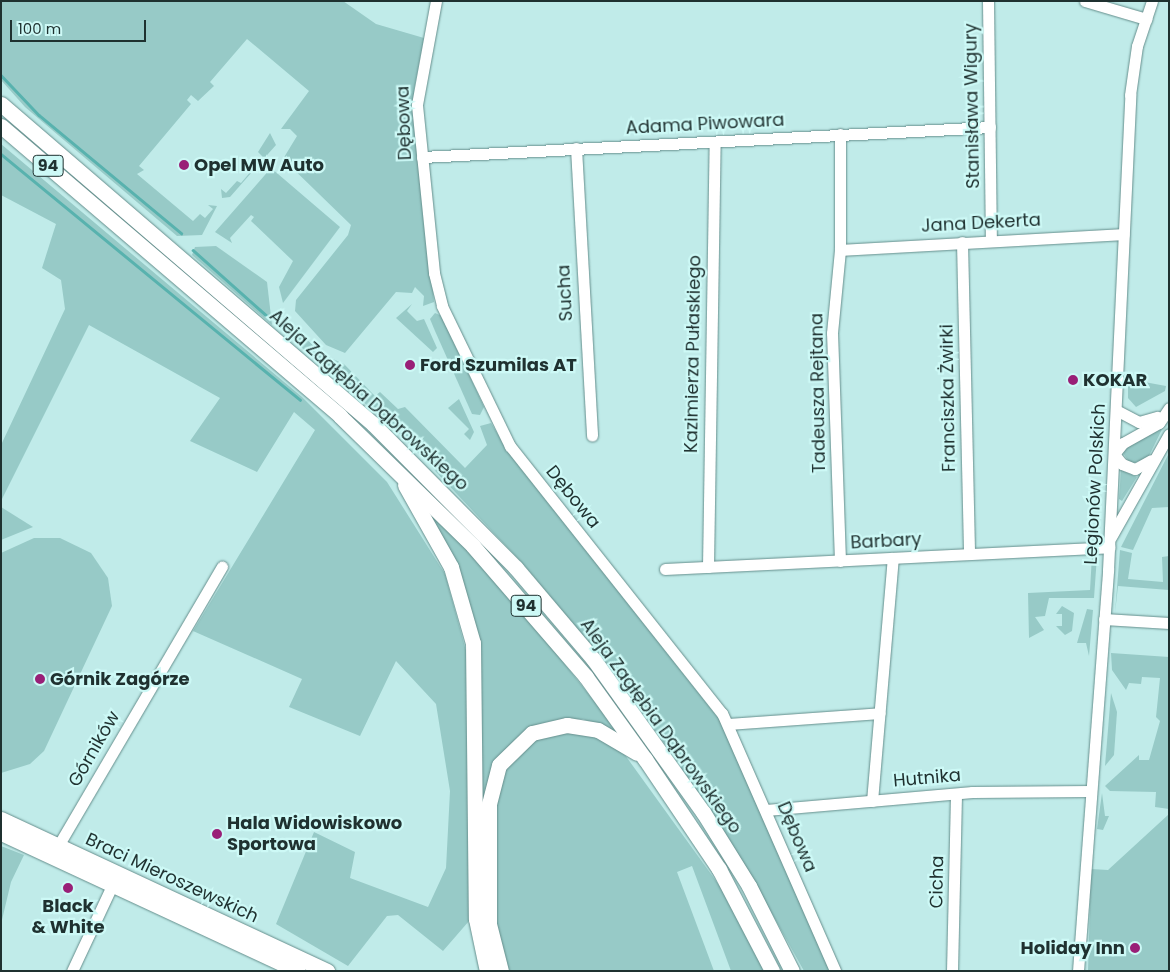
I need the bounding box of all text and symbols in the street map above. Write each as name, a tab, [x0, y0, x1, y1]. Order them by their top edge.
scale bar	[12, 10, 149, 42]
text: 100 m	[18, 18, 61, 39]
street label: Stanisława Wigury	[960, 23, 984, 189]
street label: Dębowa	[392, 85, 416, 161]
street label: Adama Piwowara	[625, 109, 785, 139]
road number: 94	[32, 153, 64, 180]
place label: Opel MW Auto	[194, 154, 324, 176]
marker: Opel MW Auto	[178, 159, 190, 171]
street label: Jana Dekerta	[921, 209, 1041, 237]
street label: Kazimierza Pułaskiego	[680, 255, 706, 453]
street label: Sucha	[553, 264, 577, 322]
street label: Aleja Zagłębia Dąbrowskiego	[265, 305, 473, 495]
street label: Tadeusza Rejtana	[806, 313, 830, 473]
street label: Franciszka Żwirki	[936, 324, 960, 472]
place label: Ford Szumilas AT	[420, 354, 577, 376]
marker: Ford Szumilas AT	[404, 359, 416, 371]
place label: KOKAR	[1083, 369, 1147, 391]
marker: KOKAR	[1067, 374, 1079, 386]
street label: Legionów Polskich	[1080, 403, 1110, 565]
street label: Dębowa	[541, 461, 605, 533]
street label: Barbary	[850, 528, 922, 554]
road number: 94	[510, 592, 542, 620]
street label: Aleja Zagłębia Dąbrowskiego	[576, 614, 746, 838]
place label: Górnik Zagórze	[50, 668, 190, 690]
marker: Górnik Zagórze	[34, 673, 46, 685]
street label: Górników	[64, 707, 124, 791]
street label: Hutnika	[892, 764, 962, 792]
street label: Dębowa	[773, 798, 821, 876]
place label: Hala Widowiskowo Sportowa	[227, 813, 402, 856]
street label: Braci Mieroszewskich	[82, 828, 262, 928]
marker: Hala Widowiskowo Sportowa	[211, 828, 223, 840]
street label: Cicha	[926, 855, 948, 909]
marker: Black & White	[62, 882, 74, 894]
place label: Black & White	[32, 896, 104, 939]
place label: Holiday Inn	[1021, 937, 1125, 959]
marker: Holiday Inn	[1129, 942, 1141, 954]

